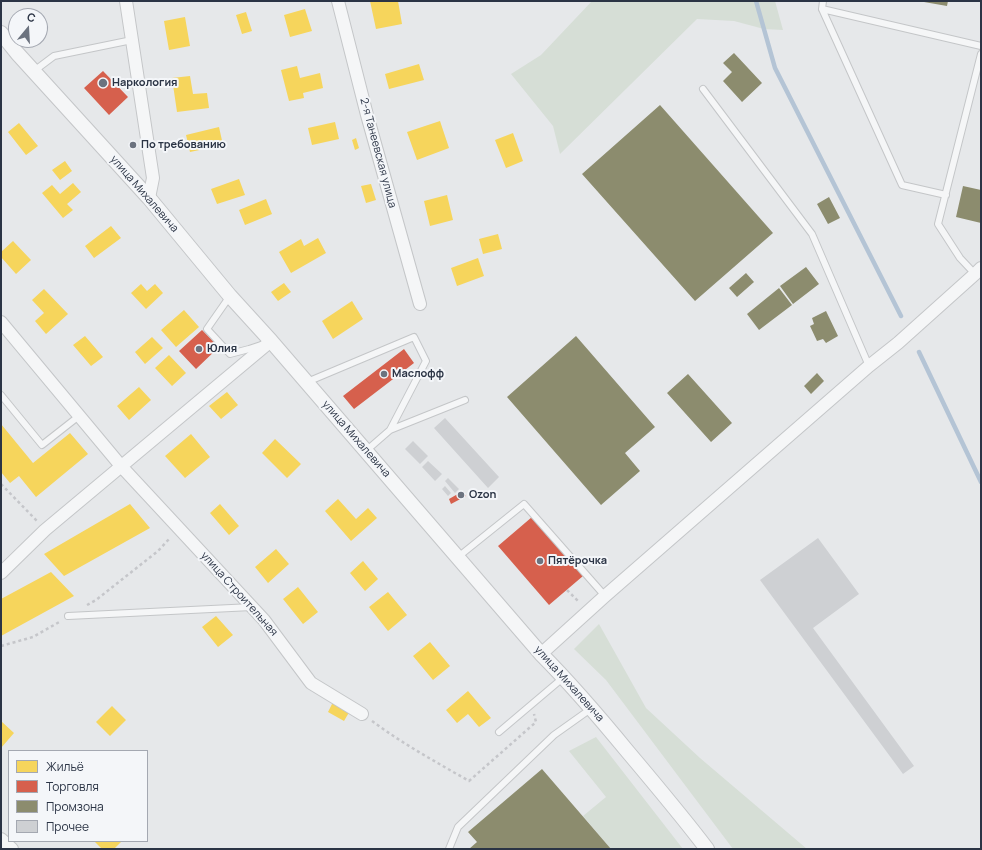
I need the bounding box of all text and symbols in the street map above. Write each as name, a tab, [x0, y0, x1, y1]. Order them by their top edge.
north arrow	[8, 8, 48, 48]
text: С	[25, 9, 38, 25]
place label: Наркология	[112, 76, 177, 90]
marker: Наркология	[97, 77, 109, 89]
street label: 2-я Танеевская улица	[357, 97, 399, 209]
place label: По требованию	[141, 138, 226, 152]
marker: По требованию	[128, 140, 138, 150]
street label: улица Михалевича	[107, 153, 181, 235]
place label: Юлия	[207, 342, 237, 356]
marker: Юлия	[194, 344, 204, 354]
place label: Маслофф	[392, 367, 444, 381]
marker: Маслофф	[379, 369, 389, 379]
street label: улица Михалевича	[319, 398, 393, 480]
place label: Ozon	[469, 488, 496, 502]
marker: Ozon	[456, 490, 466, 500]
street label: улица Строительная	[198, 549, 280, 639]
place label: Пятёрочка	[548, 554, 607, 568]
marker: Пятёрочка	[535, 556, 545, 566]
street label: улица Михалевича	[531, 643, 607, 725]
legend	[8, 750, 148, 842]
text: Жильё	[46, 758, 84, 775]
text: Торговля	[46, 778, 99, 795]
text: Промзона	[46, 798, 104, 815]
text: Прочее	[46, 818, 89, 835]

